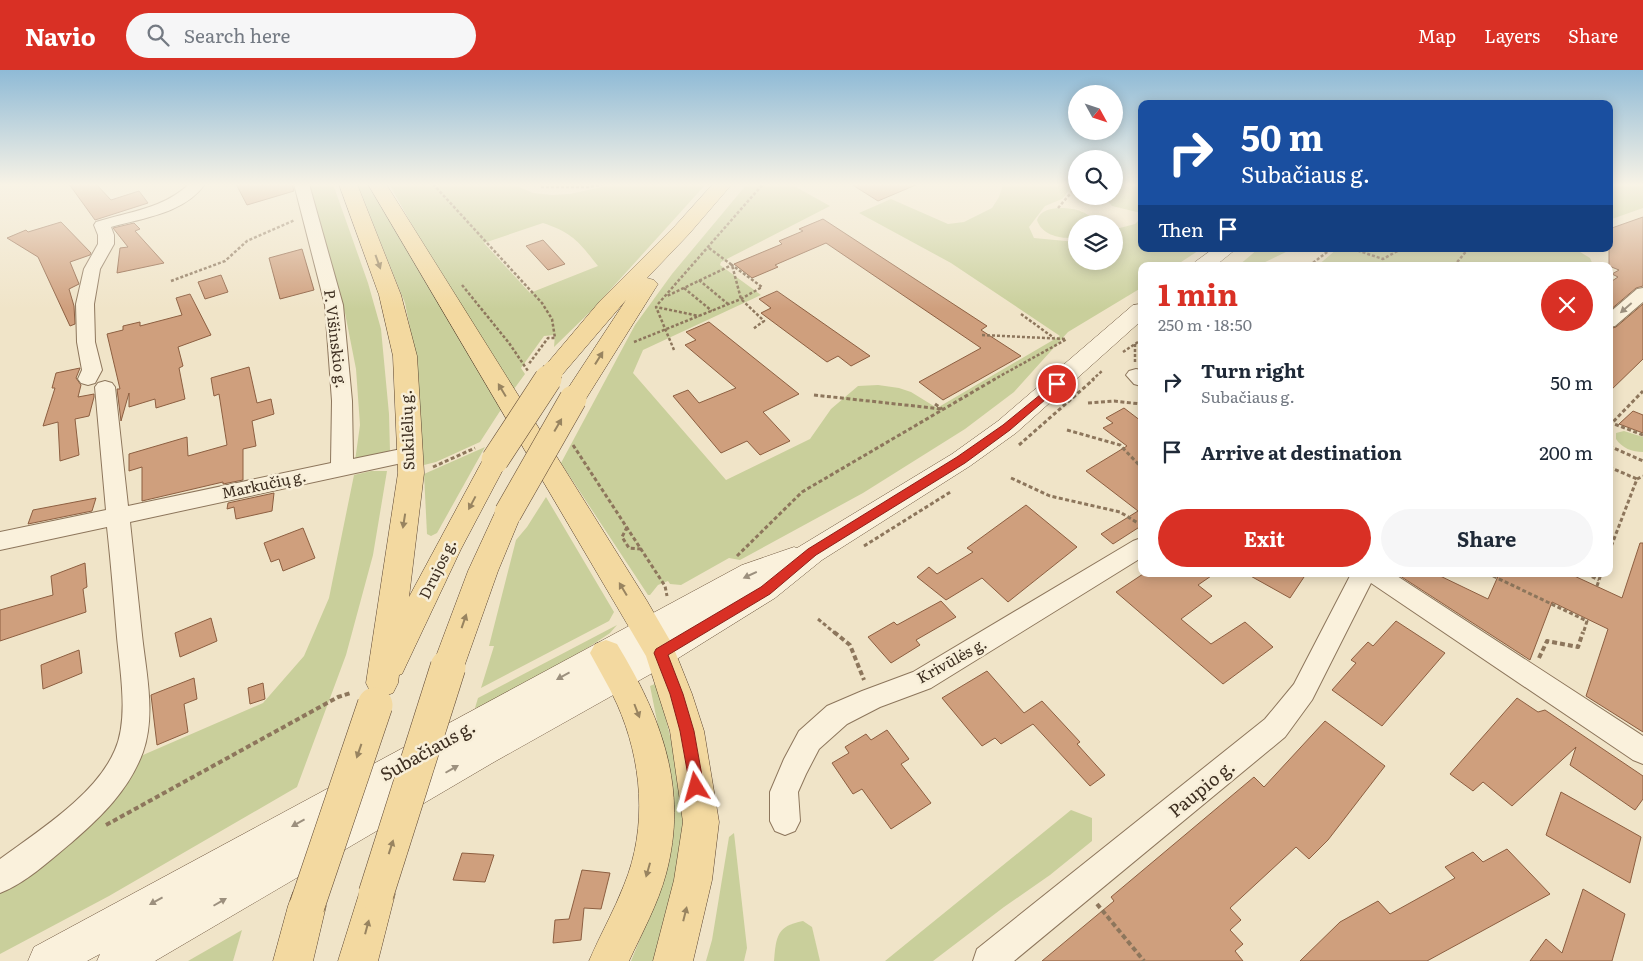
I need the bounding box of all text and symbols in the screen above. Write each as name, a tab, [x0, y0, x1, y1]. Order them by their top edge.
search box	[126, 13, 476, 58]
text: Navio	[25, 18, 96, 53]
icon: search	[144, 21, 172, 49]
text: Search here	[184, 21, 290, 49]
text: Map	[1418, 22, 1456, 49]
text: Layers	[1484, 22, 1540, 49]
text: Share	[1568, 22, 1618, 49]
north arrow	[1068, 85, 1122, 140]
map controls	[1068, 85, 1123, 270]
text: 50 m	[1241, 110, 1324, 162]
icon: right	[1158, 120, 1223, 185]
button: search	[1068, 150, 1123, 205]
text: Subačiaus g.	[1241, 157, 1370, 190]
button: layers	[1068, 215, 1123, 270]
text: Then	[1158, 215, 1204, 243]
icon: arrive	[1214, 215, 1242, 243]
one-way arrow	[375, 255, 382, 270]
text: 1 min	[1158, 271, 1238, 315]
button: close	[1541, 279, 1593, 331]
street label: P. Višinskio g.	[319, 288, 354, 390]
one-way arrow	[1620, 302, 1633, 313]
text: 250 m · 18:50	[1158, 312, 1252, 336]
one-way arrow	[594, 352, 604, 365]
text: Turn right	[1201, 356, 1305, 384]
pin	[1036, 363, 1078, 405]
icon: right	[1158, 368, 1186, 396]
text: 50 m	[1550, 368, 1593, 396]
icon: arrive	[1043, 370, 1071, 398]
one-way arrow	[498, 384, 507, 397]
text: Subačiaus g.	[1201, 384, 1295, 408]
street label: Sukilėlių g.	[394, 389, 419, 471]
one-way arrow	[554, 418, 563, 431]
icon: arrive	[1158, 438, 1186, 466]
text: Arrive at destination	[1201, 438, 1402, 466]
text: 200 m	[1539, 438, 1593, 466]
street label: Markučių g.	[219, 463, 308, 504]
one-way arrow	[468, 496, 476, 510]
button: Exit	[1158, 509, 1371, 567]
button: Share	[1381, 509, 1593, 567]
one-way arrow	[400, 514, 408, 530]
street label: Drujos g.	[412, 534, 461, 602]
one-way arrow	[743, 571, 757, 579]
one-way arrow	[618, 582, 627, 595]
one-way arrow	[460, 613, 468, 628]
street label: Krivūlės g.	[912, 631, 990, 688]
one-way arrow	[556, 672, 570, 681]
one-way arrow	[633, 704, 641, 719]
street label: Subačiaus g.	[375, 712, 480, 787]
one-way arrow	[355, 744, 363, 759]
street label: Paupio g.	[1162, 753, 1240, 823]
position arrow	[669, 760, 721, 812]
one-way arrow	[446, 764, 459, 773]
one-way arrow	[292, 818, 305, 827]
one-way arrow	[388, 840, 395, 855]
one-way arrow	[644, 862, 652, 877]
one-way arrow	[149, 897, 163, 905]
one-way arrow	[214, 897, 227, 906]
one-way arrow	[681, 906, 689, 921]
one-way arrow	[364, 920, 372, 935]

